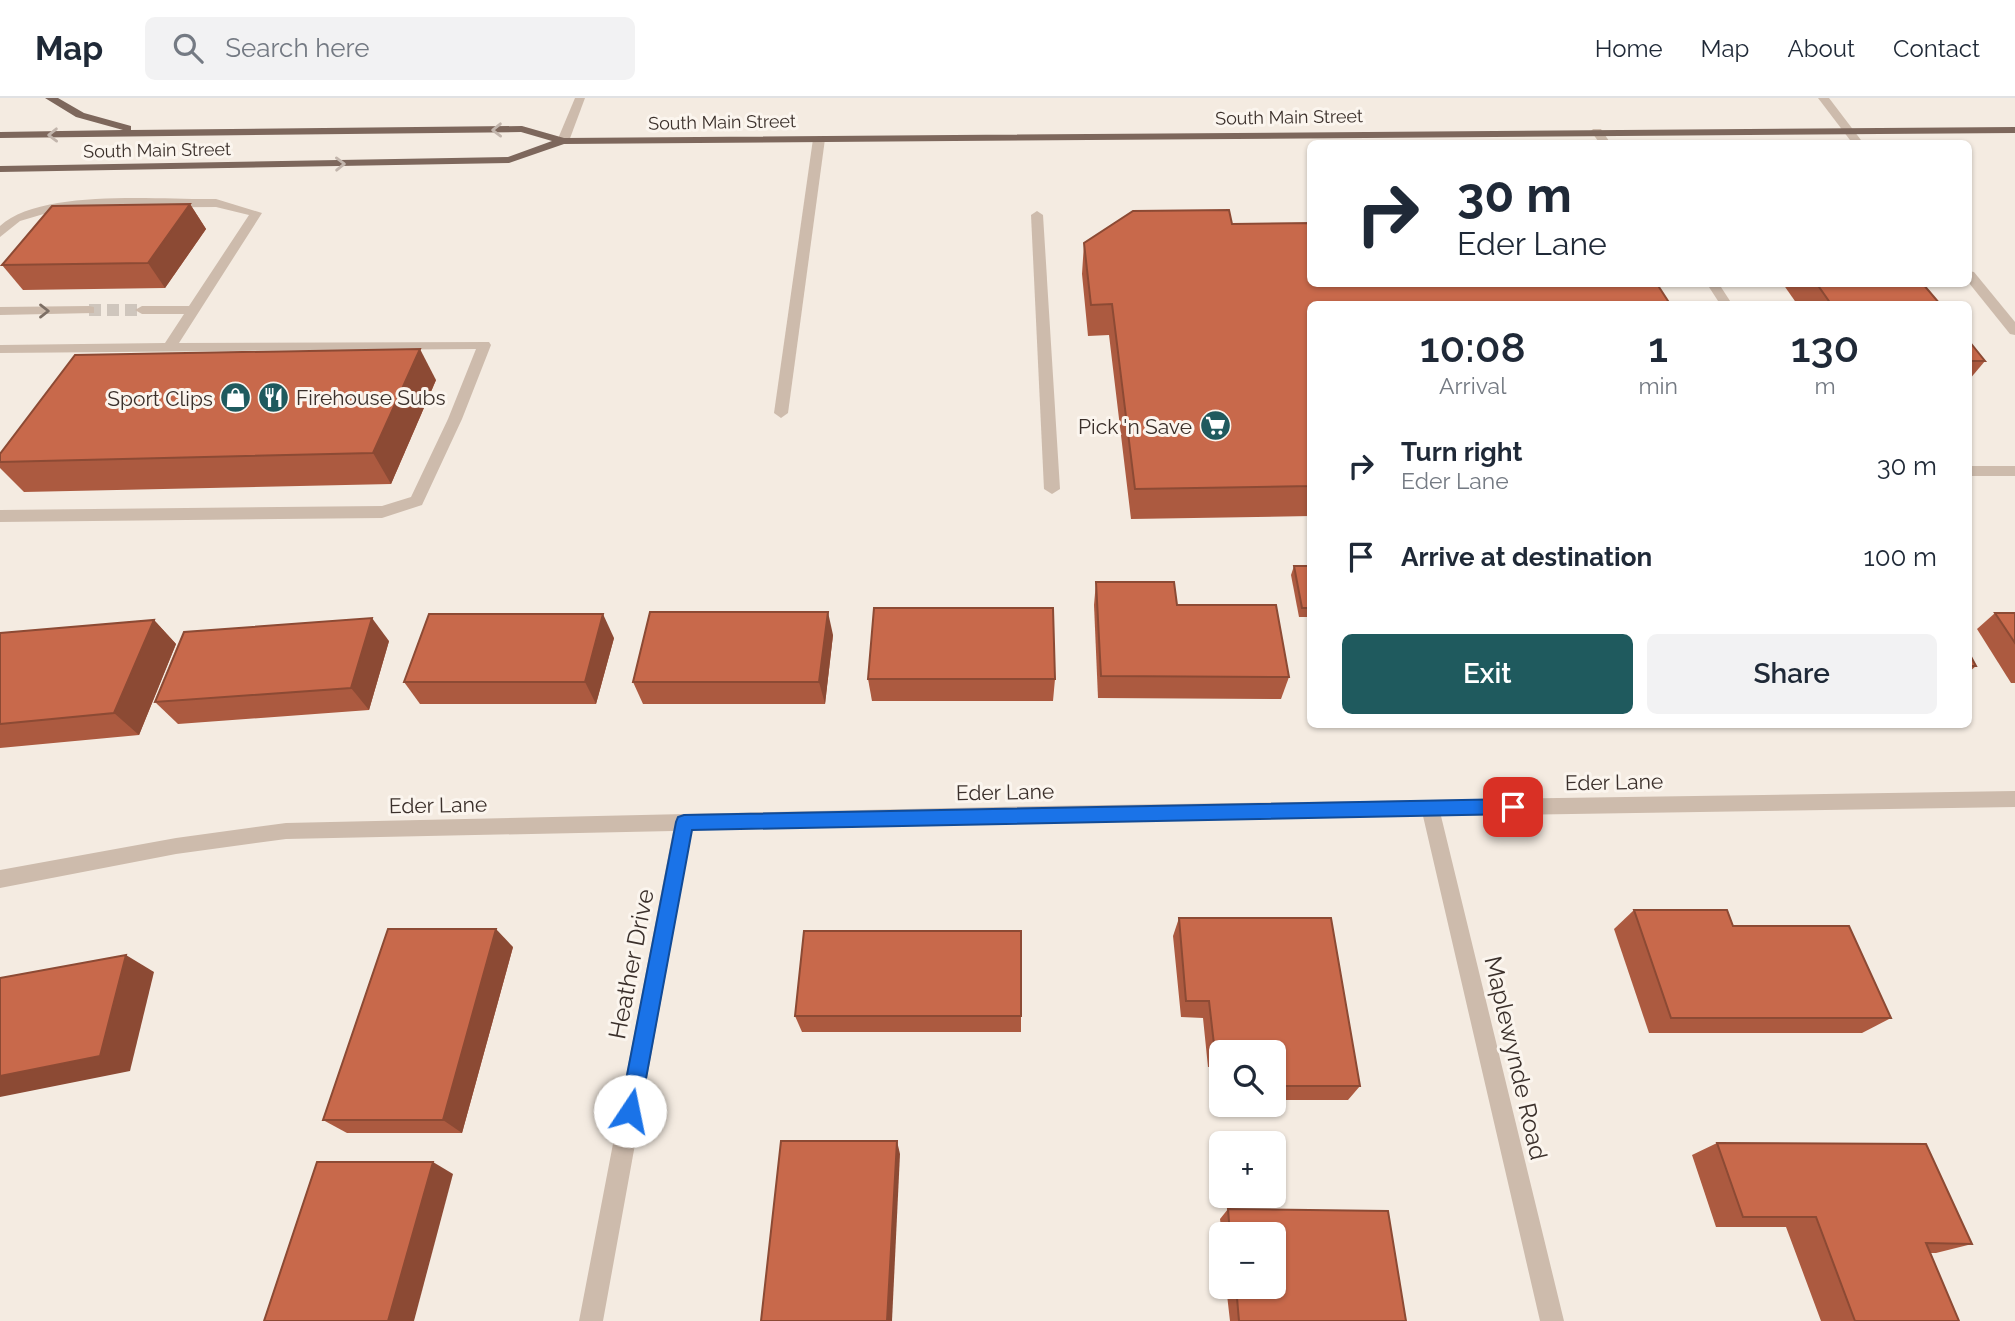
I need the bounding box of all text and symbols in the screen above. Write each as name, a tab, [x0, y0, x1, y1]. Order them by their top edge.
search box	[145, 17, 635, 80]
text: Map	[35, 29, 103, 68]
icon: search	[169, 29, 207, 67]
text: Search here	[225, 33, 370, 63]
text: Home	[1595, 34, 1663, 63]
text: Map	[1701, 34, 1749, 63]
text: About	[1787, 34, 1855, 63]
text: Contact	[1893, 34, 1980, 63]
street label: South Main Street	[1215, 105, 1363, 129]
street label: South Main Street	[648, 110, 796, 134]
one-way arrow	[491, 122, 502, 138]
one-way arrow	[47, 127, 58, 142]
street label: South Main Street	[83, 138, 231, 162]
one-way arrow	[334, 157, 345, 172]
text: 30 m	[1457, 166, 1572, 223]
icon: right	[1342, 168, 1433, 259]
text: Eder Lane	[1457, 225, 1607, 262]
one-way arrow	[40, 303, 50, 319]
text: 10:08	[1420, 323, 1526, 372]
text: 1	[1648, 323, 1668, 372]
text: 130	[1791, 323, 1859, 372]
text: Arrival	[1439, 372, 1506, 399]
text: min	[1638, 372, 1678, 399]
text: m	[1814, 372, 1836, 399]
restaurant icon: Firehouse Subs	[256, 380, 290, 414]
shop icon: Sport Clips	[219, 381, 253, 415]
place label: Firehouse Subs	[296, 385, 446, 410]
place label: Sport Clips	[107, 386, 213, 411]
supermarket icon: Pick 'n Save	[1198, 409, 1232, 443]
place label: Pick 'n Save	[1078, 414, 1192, 439]
text: Turn right	[1401, 437, 1522, 467]
icon: right	[1342, 447, 1380, 485]
text: 30 m	[1877, 451, 1937, 481]
text: Eder Lane	[1401, 467, 1509, 494]
icon: arrive	[1342, 538, 1380, 576]
text: Arrive at destination	[1401, 542, 1652, 572]
text: 100 m	[1864, 542, 1937, 572]
button: Exit	[1342, 634, 1633, 714]
button: Share	[1647, 634, 1937, 714]
street label: Eder Lane	[1565, 769, 1663, 795]
pin	[1483, 777, 1543, 837]
street label: Eder Lane	[956, 779, 1054, 805]
icon: arrive	[1494, 788, 1532, 826]
street label: Eder Lane	[389, 792, 487, 818]
street label: Heather Drive	[602, 887, 660, 1041]
street label: Maplewynde Road	[1478, 953, 1554, 1163]
map controls	[1209, 1040, 1286, 1299]
button: search	[1209, 1040, 1286, 1117]
position arrow	[593, 1074, 667, 1148]
button: +	[1209, 1131, 1286, 1208]
button: −	[1209, 1222, 1286, 1299]

